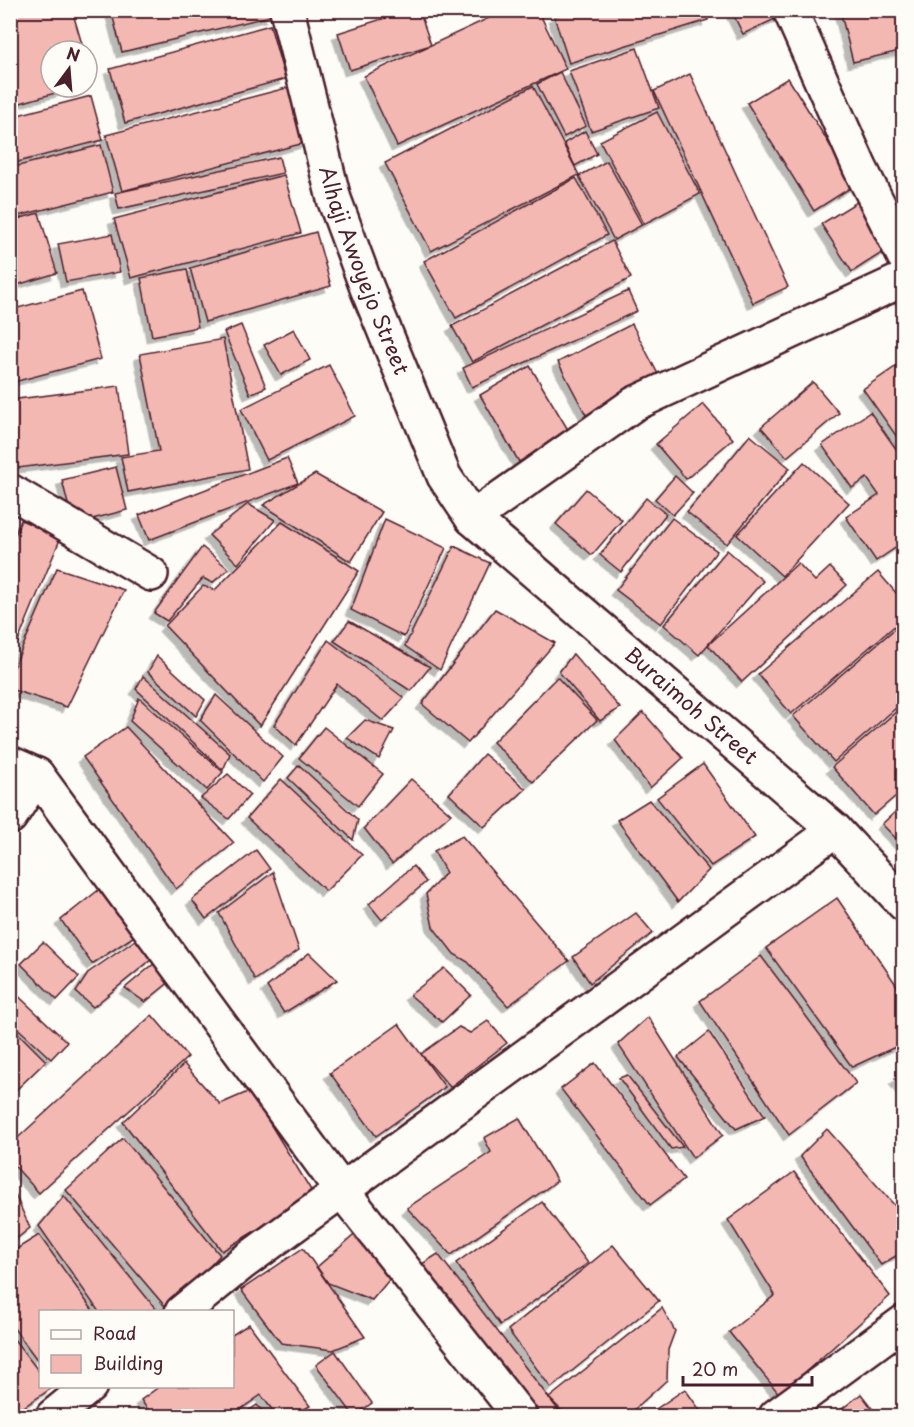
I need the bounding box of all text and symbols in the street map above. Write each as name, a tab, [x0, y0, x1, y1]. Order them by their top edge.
north arrow	[39, 39, 99, 99]
text: N	[64, 40, 83, 67]
street label: Alhaji Awoyejo Street	[312, 163, 419, 379]
street label: Buraimoh Street	[618, 638, 766, 771]
legend	[39, 1310, 234, 1388]
text: Road	[93, 1319, 137, 1346]
text: Building	[93, 1349, 163, 1376]
scale bar	[683, 1349, 812, 1387]
text: 20 m	[692, 1355, 738, 1382]

